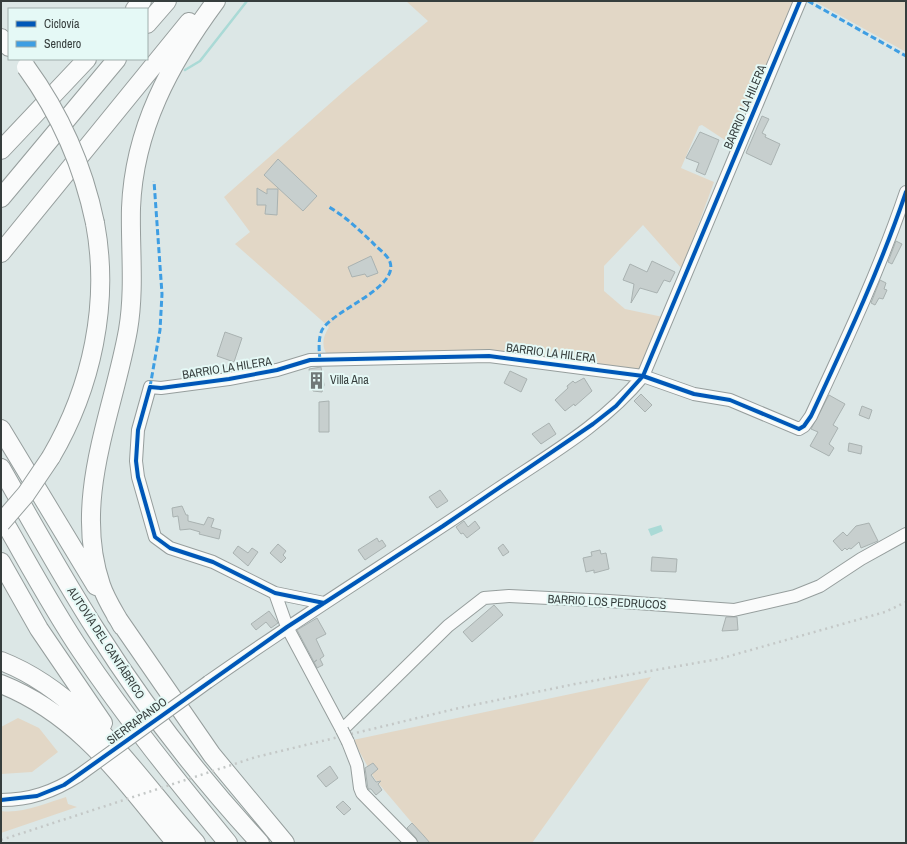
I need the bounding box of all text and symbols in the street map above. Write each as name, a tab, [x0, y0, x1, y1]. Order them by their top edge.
legend	[8, 8, 148, 60]
text: Ciclovía	[44, 16, 80, 32]
text: Sendero	[44, 36, 81, 52]
street label: BARRIO LA HILERA	[720, 62, 770, 152]
street label: BARRIO LA HILERA	[505, 340, 597, 366]
street label: BARRIO LA HILERA	[181, 353, 273, 383]
building icon: Villa Ana	[307, 370, 327, 390]
place label: Villa Ana	[330, 372, 369, 388]
street label: AUTOVÍA DEL CANTÁBRICO	[63, 583, 148, 702]
street label: BARRIO LOS PEDRUCOS	[547, 591, 667, 613]
street label: SIERRAPANDO	[104, 693, 171, 748]

